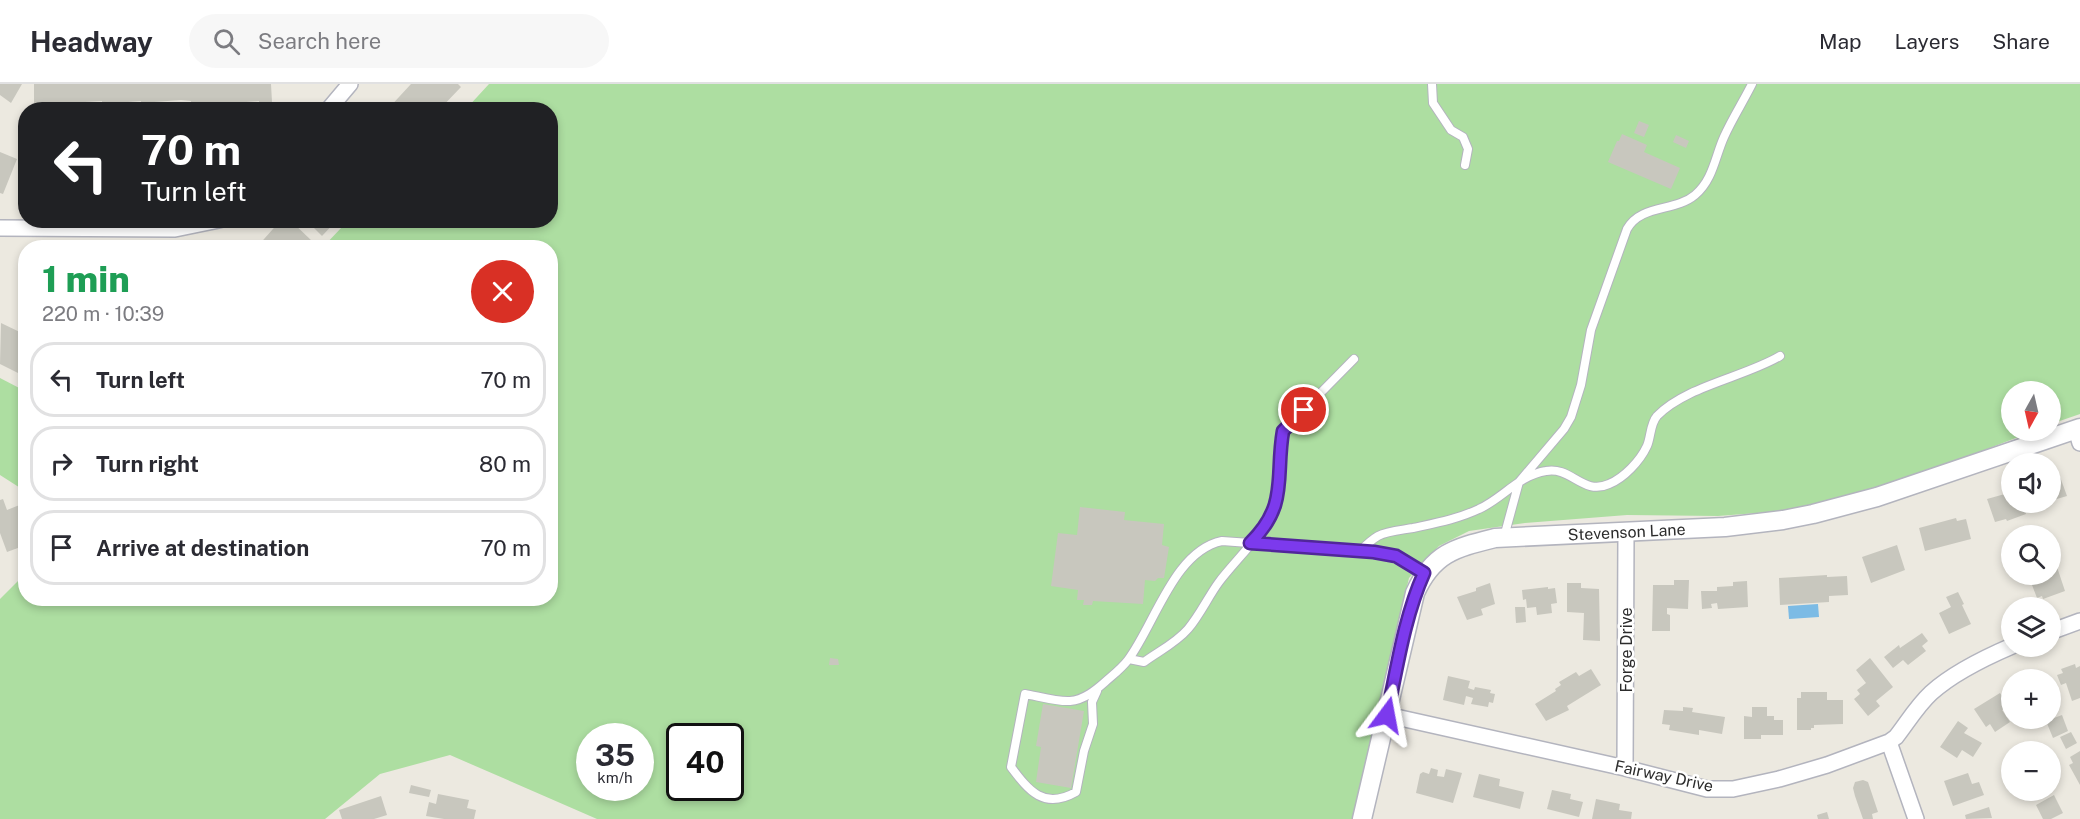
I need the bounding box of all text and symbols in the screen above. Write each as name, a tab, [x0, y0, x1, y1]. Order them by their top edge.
search box	[189, 14, 609, 68]
text: Headway	[30, 25, 153, 58]
icon: search	[210, 25, 243, 58]
text: Search here	[258, 28, 381, 54]
text: Map	[1819, 29, 1862, 54]
text: Layers	[1895, 29, 1959, 54]
text: Share	[1992, 29, 2050, 54]
text: 70 m	[141, 125, 241, 174]
icon: left	[42, 126, 120, 204]
text: Turn left	[141, 175, 247, 207]
text: 1 min	[42, 258, 130, 300]
button: close	[471, 260, 534, 323]
text: 220 m · 10:39	[42, 302, 164, 326]
icon: left	[45, 363, 78, 396]
text: Turn left	[96, 367, 185, 393]
text: 70 m	[480, 367, 531, 393]
north arrow	[2001, 381, 2061, 441]
map controls	[2001, 381, 2061, 801]
pin	[1278, 384, 1329, 435]
icon: arrive	[1287, 393, 1320, 426]
icon: right	[45, 447, 78, 480]
text: Turn right	[96, 451, 199, 477]
text: 80 m	[479, 451, 531, 477]
button: sound	[2001, 453, 2061, 513]
street label: Stevenson Lane	[1567, 519, 1686, 544]
button: search	[2001, 525, 2061, 585]
icon: arrive	[45, 531, 78, 564]
text: Arrive at destination	[96, 535, 309, 561]
text: 70 m	[480, 535, 531, 561]
button: layers	[2001, 597, 2061, 657]
street label: Forge Drive	[1617, 607, 1636, 693]
button: +	[2001, 669, 2061, 729]
position arrow	[1355, 683, 1419, 747]
speed limit sign: 40	[666, 723, 744, 801]
text: 35	[595, 737, 635, 773]
button: −	[2001, 741, 2061, 801]
street label: Fairway Drive	[1613, 756, 1715, 796]
text: km/h	[597, 769, 633, 786]

